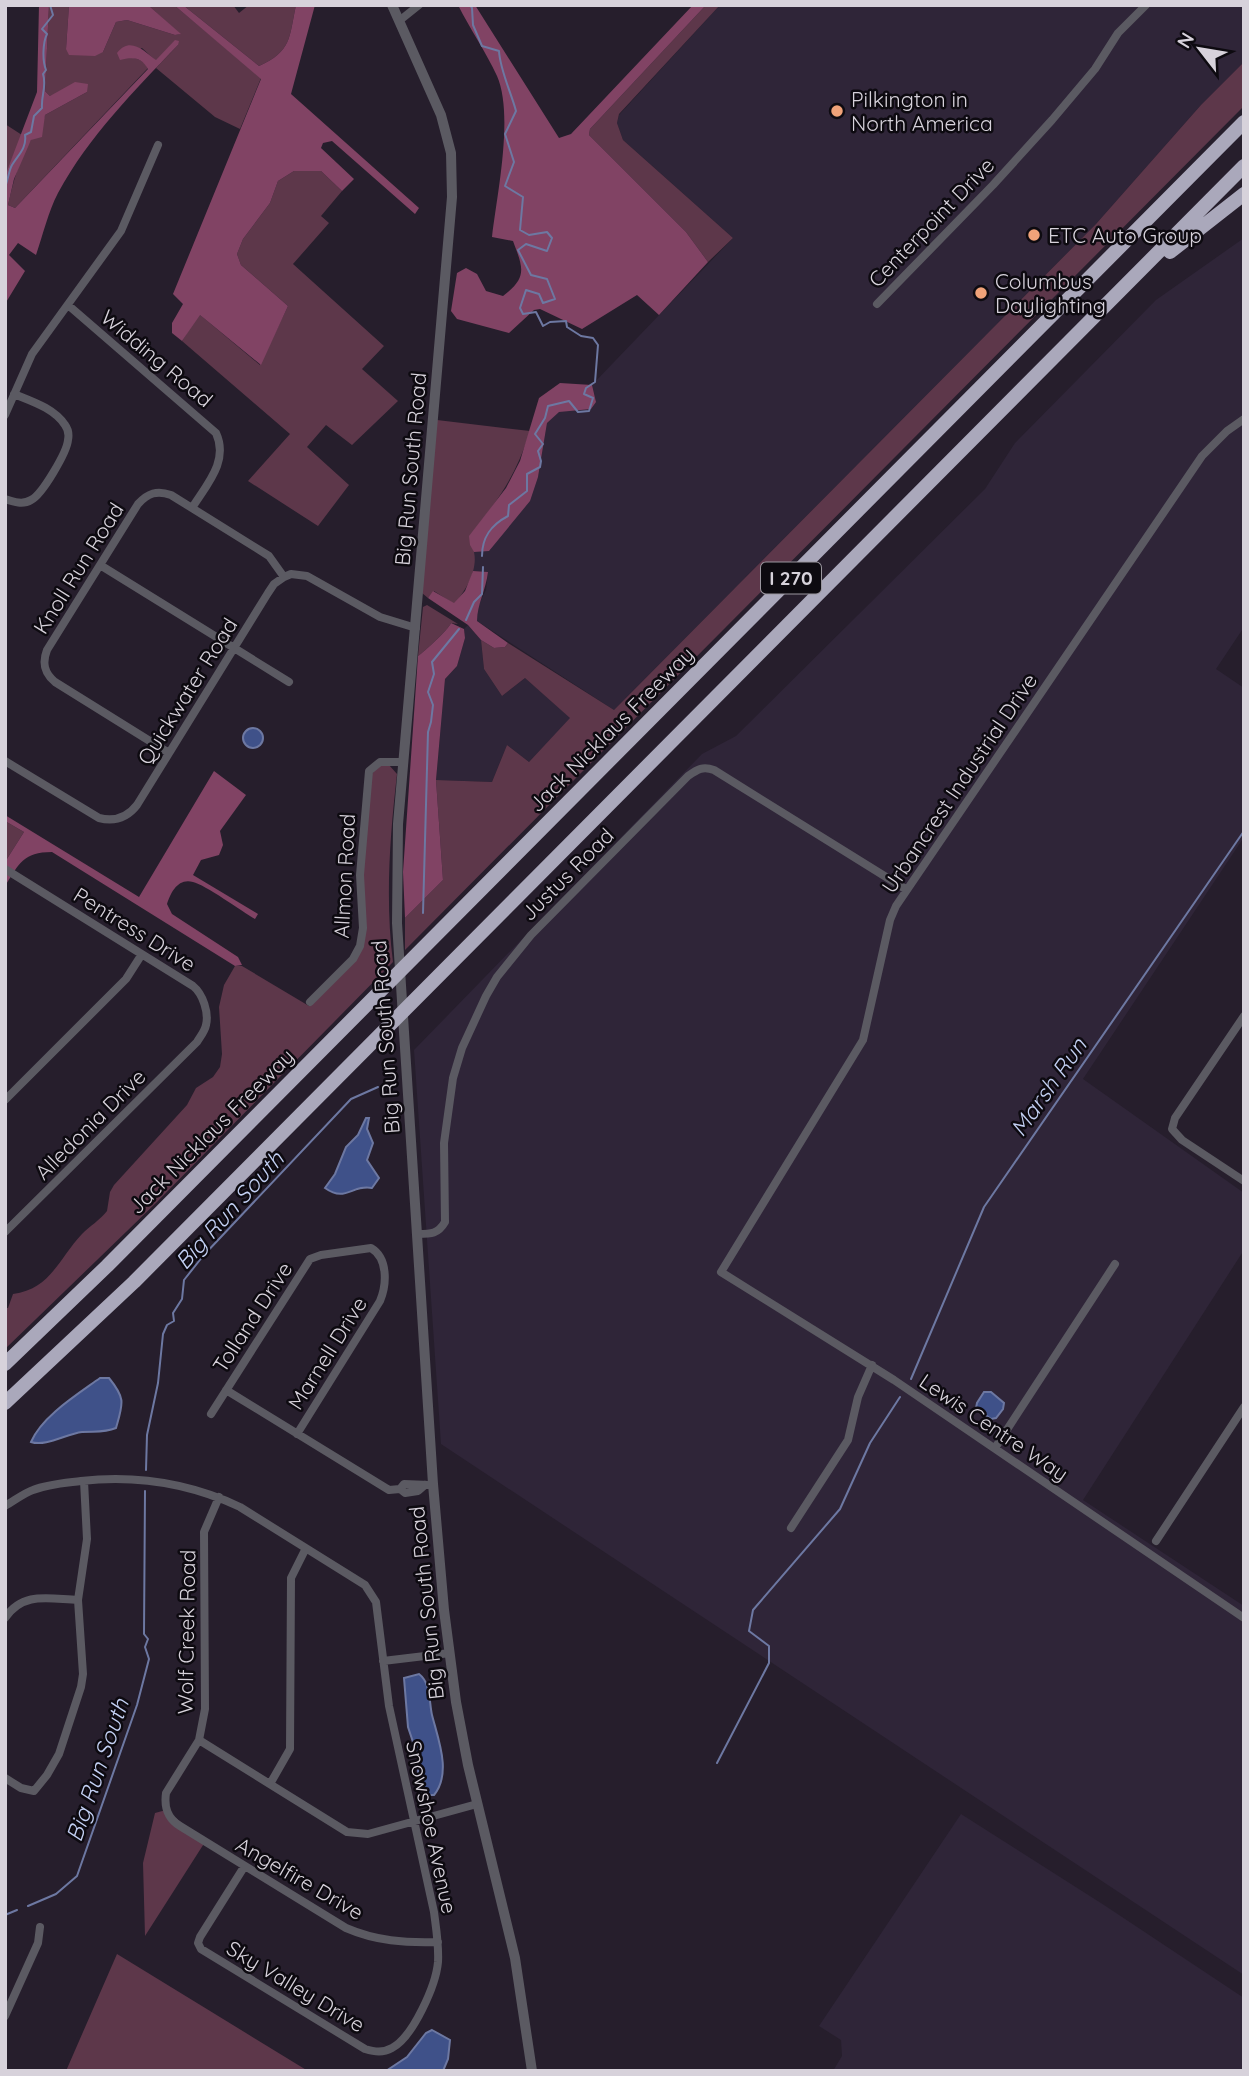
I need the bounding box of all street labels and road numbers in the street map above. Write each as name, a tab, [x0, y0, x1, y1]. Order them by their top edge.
street label: Centerpoint Drive	[863, 152, 999, 292]
street label: Widding Road	[96, 304, 218, 412]
street label: Big Run South Road	[389, 371, 431, 567]
street label: Knoll Run Road	[27, 498, 129, 638]
road number: I 270	[761, 562, 821, 594]
street label: Quickwater Road	[131, 613, 243, 769]
street label: Jack Nicklaus Freeway	[523, 641, 699, 817]
street label: Urbancrest Industrial Drive	[876, 668, 1042, 898]
street label: Allmon Road	[328, 813, 360, 939]
street label: Justus Road	[515, 822, 619, 926]
street label: Pentress Drive	[69, 881, 201, 977]
street label: Big Run South Road	[365, 939, 405, 1135]
street label: Jack Nicklaus Freeway	[123, 1043, 299, 1219]
street label: Alledonia Drive	[29, 1063, 151, 1185]
street label: Tolland Drive	[207, 1257, 297, 1377]
street label: Marnell Drive	[282, 1292, 372, 1414]
street label: Lewis Centre Way	[915, 1368, 1073, 1486]
street label: Big Run South Road	[403, 1505, 449, 1701]
street label: Wolf Creek Road	[172, 1549, 200, 1715]
street label: Snowshoe Avenue	[401, 1738, 463, 1916]
street label: Angelfire Drive	[232, 1831, 368, 1925]
street label: Sky Valley Drive	[222, 1935, 370, 2037]

